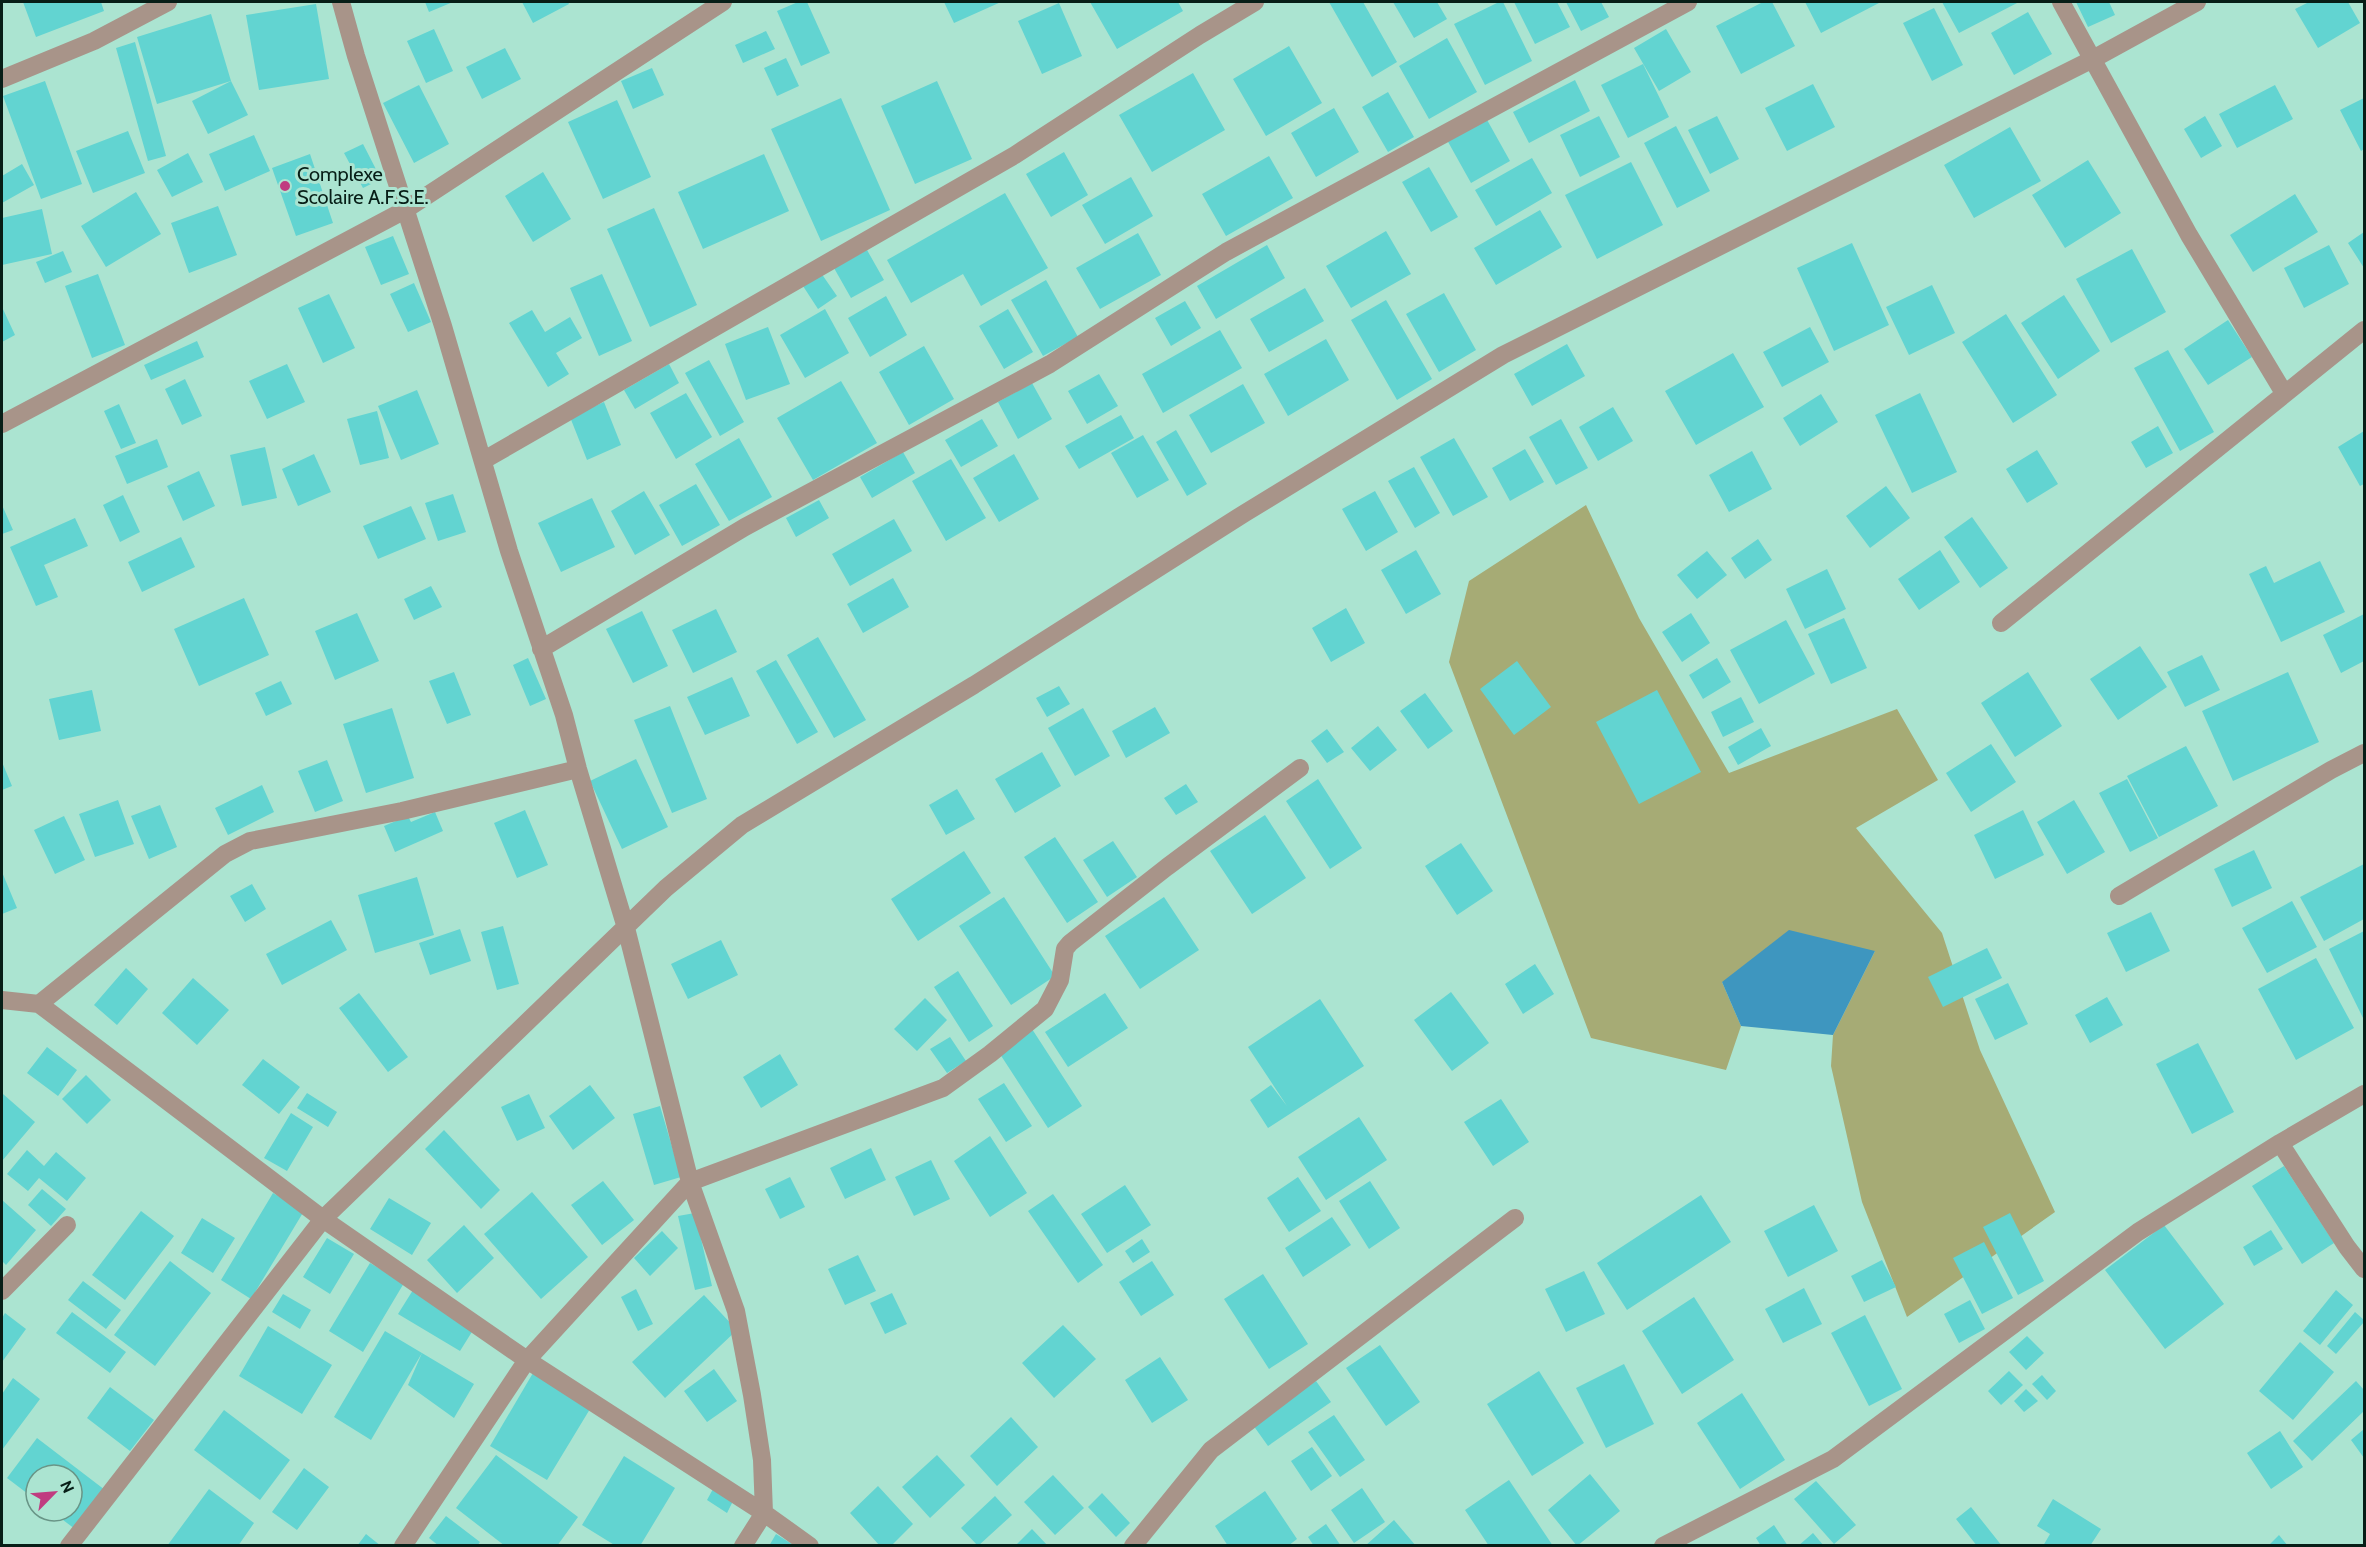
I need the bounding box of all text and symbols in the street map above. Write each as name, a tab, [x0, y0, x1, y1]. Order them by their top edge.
place label: Complexe Scolaire A.F.S.E.	[297, 162, 429, 209]
marker: Complexe Scolaire A.F.S.E.	[278, 179, 292, 193]
north arrow	[24, 1463, 84, 1523]
text: N	[56, 1478, 78, 1496]

